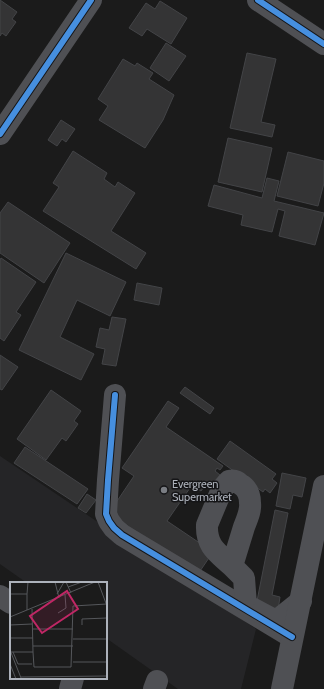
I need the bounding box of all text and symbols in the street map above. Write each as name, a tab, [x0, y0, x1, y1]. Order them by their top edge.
place label: Evergreen Supermarket	[172, 477, 232, 504]
marker: Evergreen Supermarket	[159, 485, 169, 495]
inset map	[10, 582, 107, 679]

